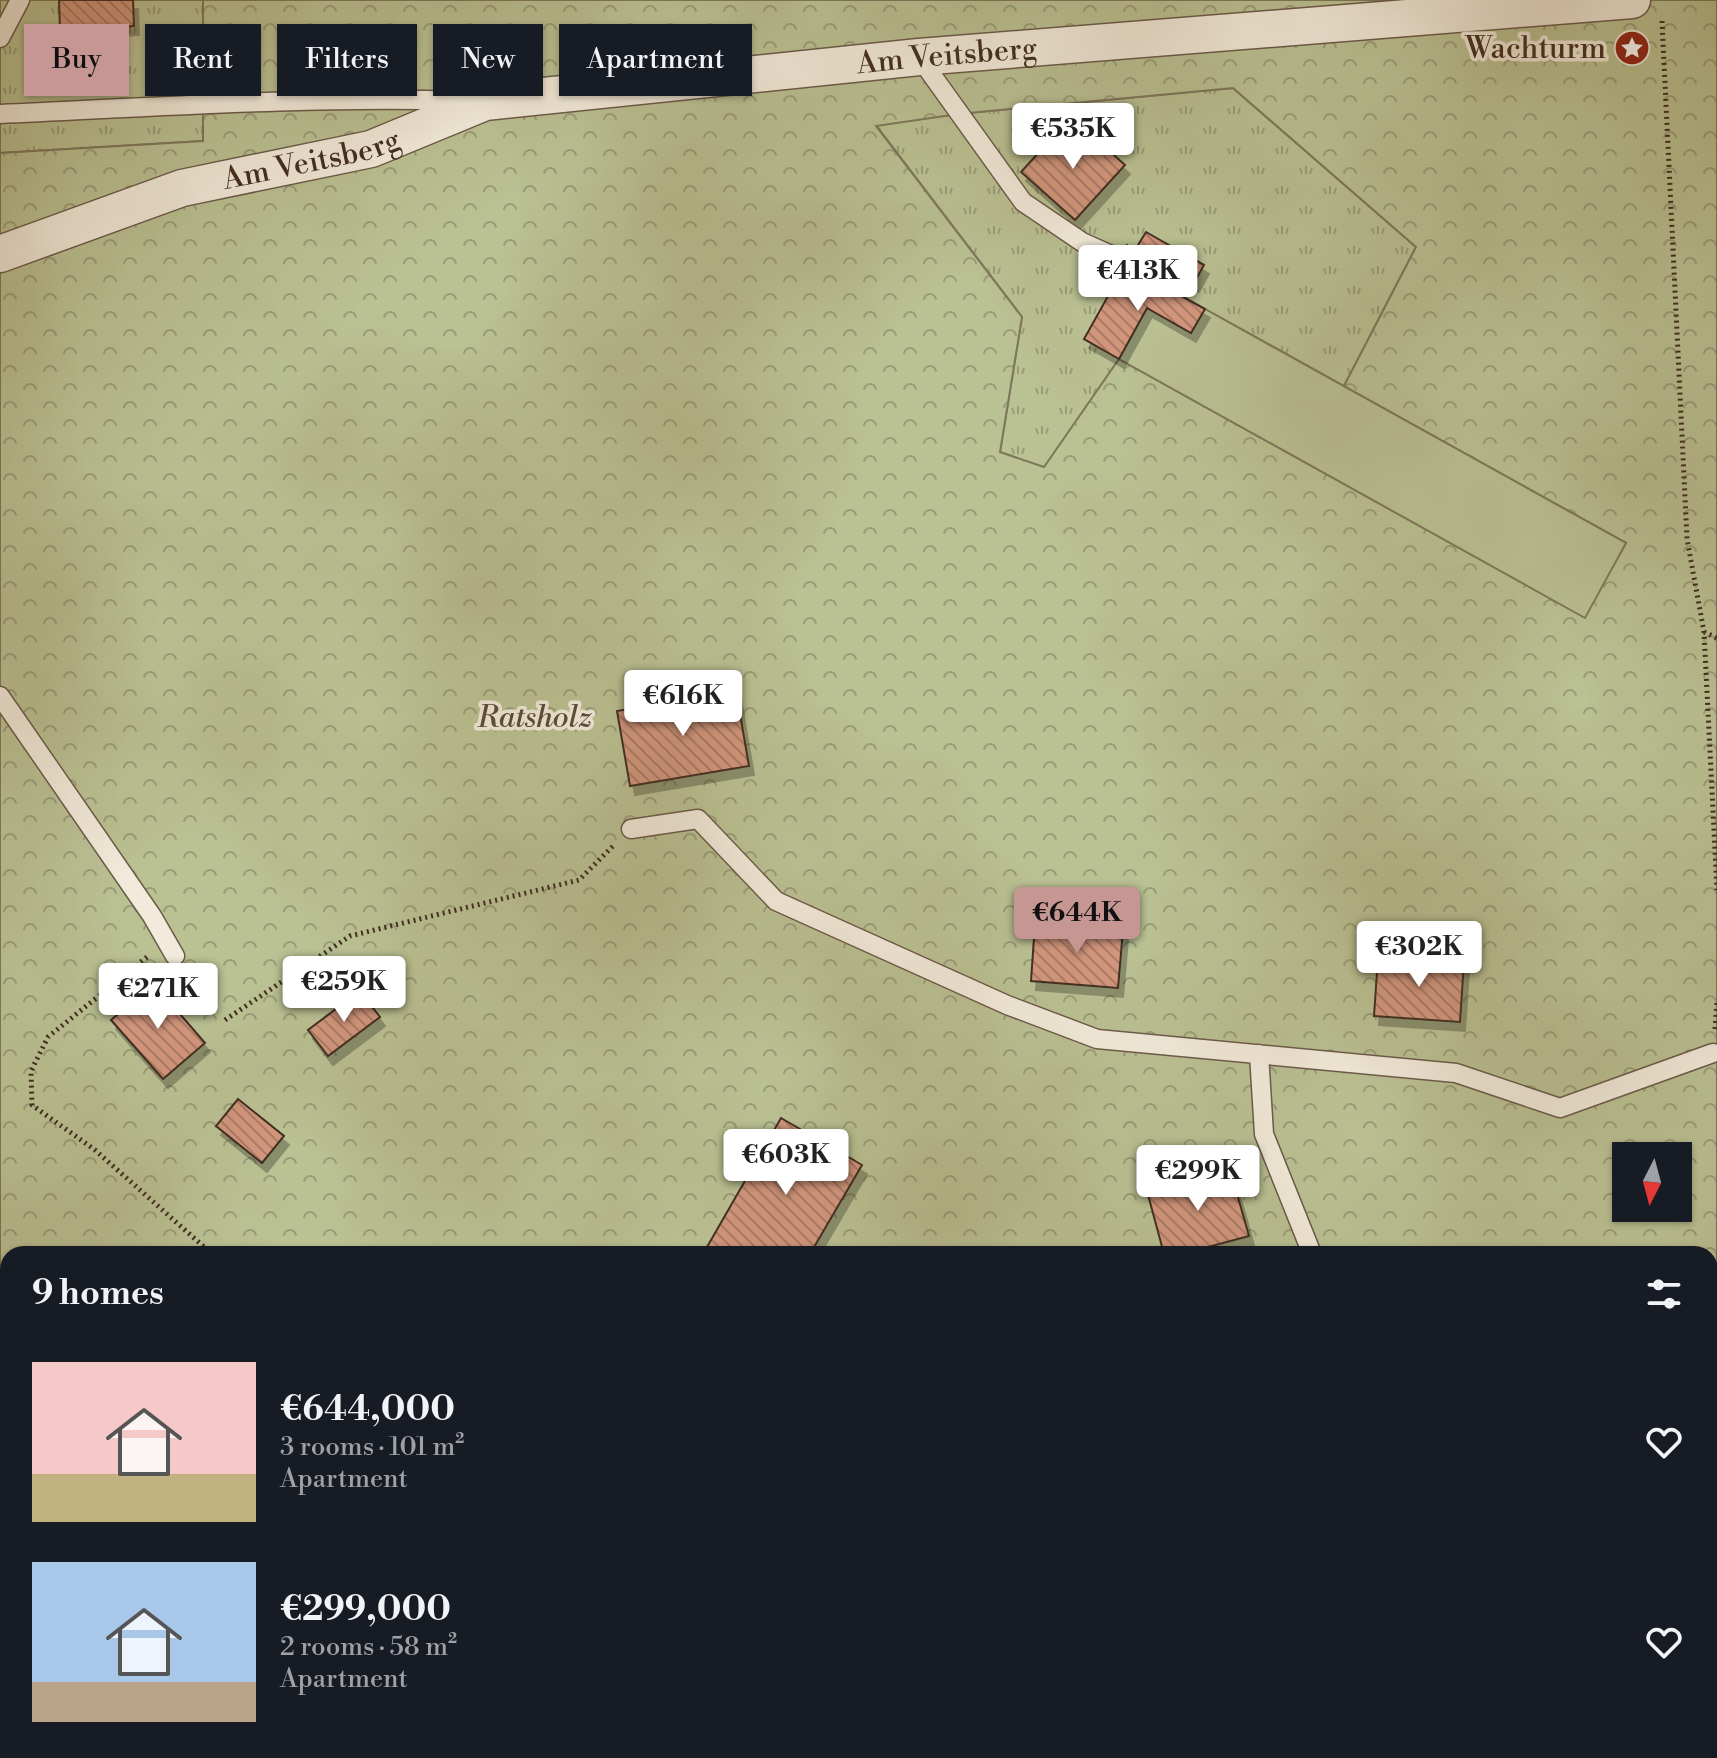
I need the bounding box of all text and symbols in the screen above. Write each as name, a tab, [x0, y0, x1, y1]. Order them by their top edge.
chip: Buy	[24, 24, 129, 96]
chip: Rent	[145, 24, 261, 96]
chip: Filters	[277, 24, 417, 96]
chip: New	[433, 24, 543, 96]
chip: Apartment	[559, 24, 752, 96]
place icon: Wachturm	[1613, 29, 1651, 67]
street label: Am Veitsberg	[854, 30, 1039, 83]
place label: Wachturm	[1464, 30, 1606, 68]
pin: €535K	[1017, 103, 1129, 171]
text: €535K	[1030, 113, 1116, 145]
street label: Am Veitsberg	[218, 121, 407, 199]
pin: €413K	[1082, 245, 1194, 313]
text: €413K	[1096, 255, 1180, 287]
pin: €616K	[627, 670, 739, 738]
text: €616K	[642, 680, 724, 712]
park label: Ratsholz	[476, 699, 593, 737]
pin: €644K	[1021, 887, 1133, 955]
text: €644K	[1032, 897, 1122, 929]
pin: €302K	[1363, 921, 1475, 989]
text: €302K	[1375, 931, 1463, 963]
pin: €259K	[288, 956, 400, 1024]
pin: €271K	[102, 963, 214, 1031]
text: €259K	[301, 966, 387, 998]
text: €271K	[117, 973, 199, 1005]
pin: €603K	[730, 1129, 842, 1197]
text: €603K	[742, 1139, 830, 1171]
north arrow	[1612, 1142, 1692, 1222]
map controls	[1612, 1142, 1692, 1222]
pin: €299K	[1142, 1145, 1254, 1213]
text: €299K	[1154, 1155, 1242, 1187]
icon: filters	[1642, 1272, 1686, 1316]
text: 9 homes	[32, 1273, 164, 1315]
text: €644,000	[280, 1389, 455, 1431]
icon: home	[96, 1394, 192, 1490]
icon: heart	[1642, 1420, 1686, 1464]
text: 3 rooms · 101 m²	[280, 1431, 464, 1463]
text: Apartment	[280, 1463, 408, 1495]
text: €299,000	[280, 1589, 451, 1631]
icon: home	[96, 1594, 192, 1690]
icon: heart	[1642, 1620, 1686, 1664]
text: 2 rooms · 58 m²	[280, 1631, 457, 1663]
text: Apartment	[280, 1663, 408, 1695]

